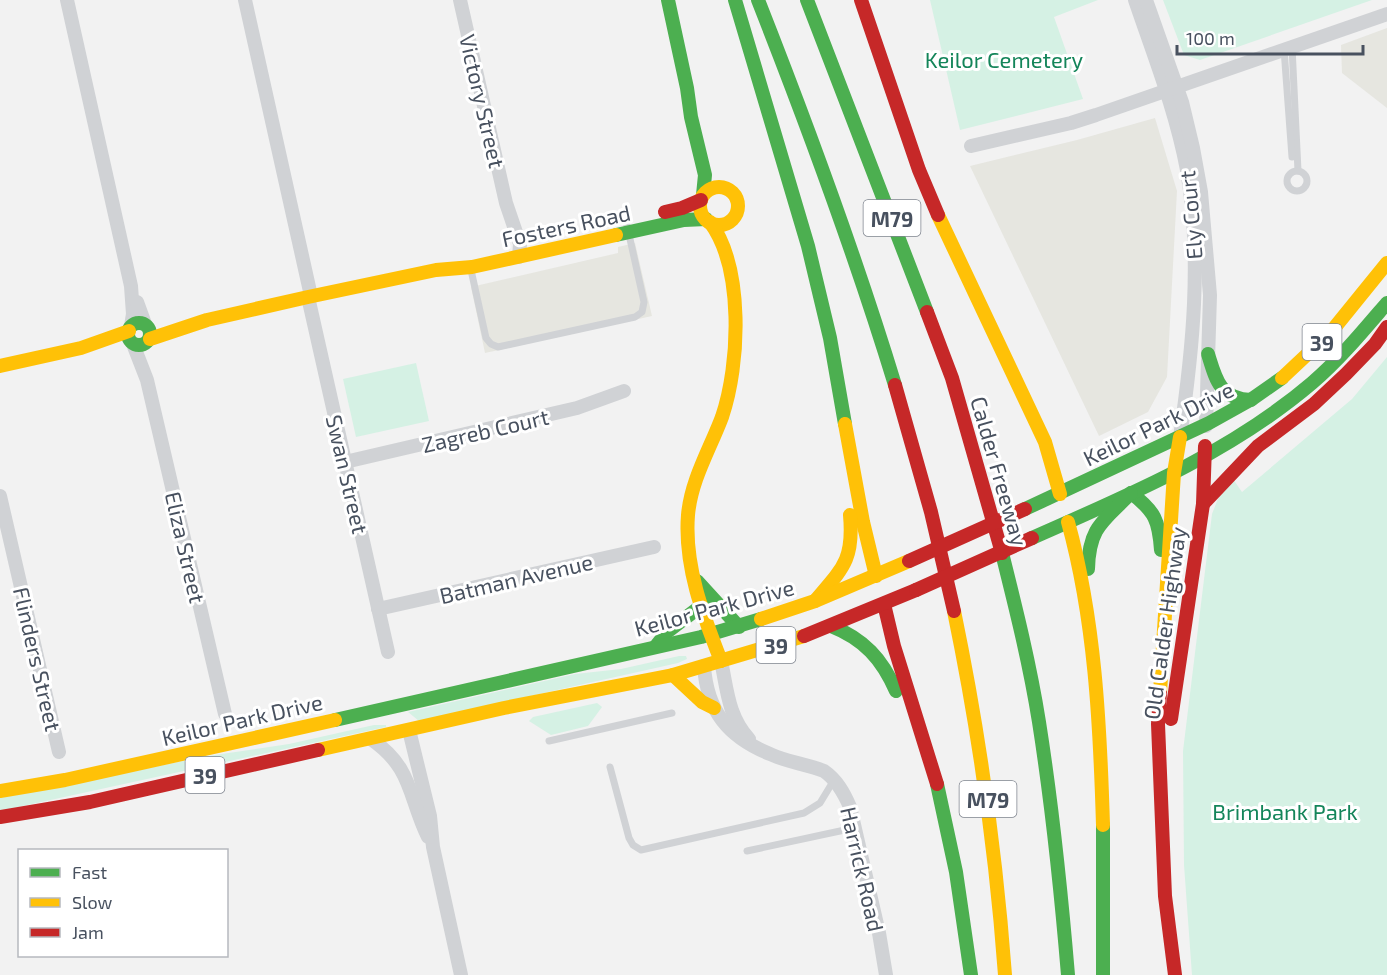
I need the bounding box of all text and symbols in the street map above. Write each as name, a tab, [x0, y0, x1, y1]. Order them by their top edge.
scale bar	[1177, 18, 1363, 56]
text: 100 m	[1186, 27, 1235, 49]
street label: Victory Street	[455, 32, 511, 170]
park label: Keilor Cemetery	[925, 46, 1084, 72]
street label: Ely Court	[1173, 169, 1207, 261]
street label: Fosters Road	[499, 199, 633, 251]
road number: M79	[864, 200, 920, 236]
road number: 39	[1302, 324, 1342, 360]
street label: Keilor Park Drive	[1079, 375, 1237, 471]
street label: Calder Freeway	[966, 393, 1034, 549]
street label: Zagreb Court	[419, 403, 551, 457]
street label: Swan Street	[322, 412, 374, 536]
street label: Eliza Street	[161, 489, 211, 605]
street label: Old Calder Highway	[1138, 524, 1190, 721]
street label: Batman Avenue	[437, 548, 595, 608]
street label: Keilor Park Drive	[631, 573, 797, 641]
street label: Flinders Street	[9, 584, 67, 734]
road number: 39	[756, 627, 796, 663]
street label: Keilor Park Drive	[159, 688, 325, 750]
road number: 39	[186, 757, 224, 793]
road number: M79	[960, 781, 1016, 817]
park label: Brimbank Park	[1212, 798, 1358, 824]
street label: Harrick Road	[836, 804, 890, 934]
legend	[18, 849, 228, 957]
text: Fast	[72, 861, 107, 883]
text: Slow	[72, 891, 113, 913]
text: Jam	[72, 921, 104, 943]

